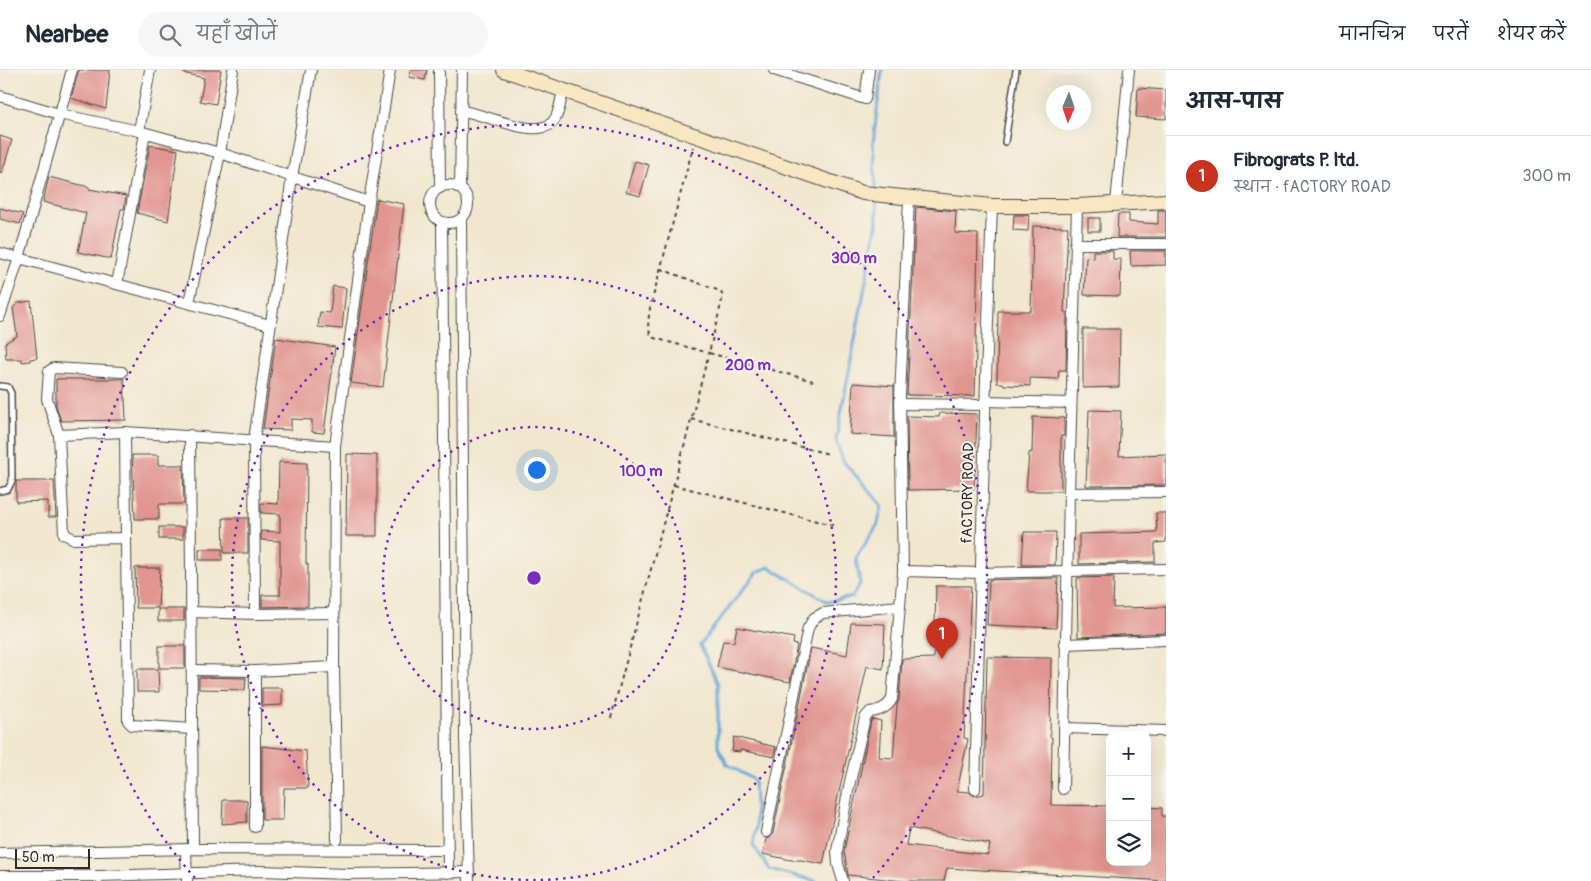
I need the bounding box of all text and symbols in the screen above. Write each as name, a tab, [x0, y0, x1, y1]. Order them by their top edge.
search box	[138, 12, 488, 57]
text: Nearbee	[25, 20, 108, 49]
icon: search	[156, 21, 184, 49]
text: यहाँ खोजें	[196, 22, 277, 46]
text: मानचित्र	[1339, 23, 1405, 46]
text: परतें	[1433, 23, 1469, 46]
text: शेयर करें	[1497, 23, 1566, 46]
north arrow	[1046, 85, 1091, 130]
text: आस-पास	[1186, 88, 1282, 115]
text: Fibrograts P. ltd.	[1233, 148, 1359, 172]
text: 1	[1199, 166, 1205, 186]
text: 300 m	[1523, 166, 1571, 186]
text: स्थान · fACTORY ROAD	[1233, 177, 1391, 197]
text: 300 m	[831, 249, 877, 268]
text: 200 m	[725, 356, 771, 375]
street label: fACTORY ROAD	[958, 442, 978, 544]
your location	[524, 457, 550, 483]
text: 100 m	[620, 462, 662, 481]
centre of rings	[525, 569, 543, 587]
pin: 1	[926, 618, 958, 659]
map controls	[1106, 731, 1151, 866]
button: +	[1106, 731, 1151, 776]
button: −	[1106, 776, 1151, 821]
button: layers	[1106, 821, 1151, 866]
scale bar	[15, 846, 90, 869]
text: 50 m	[22, 849, 55, 866]

